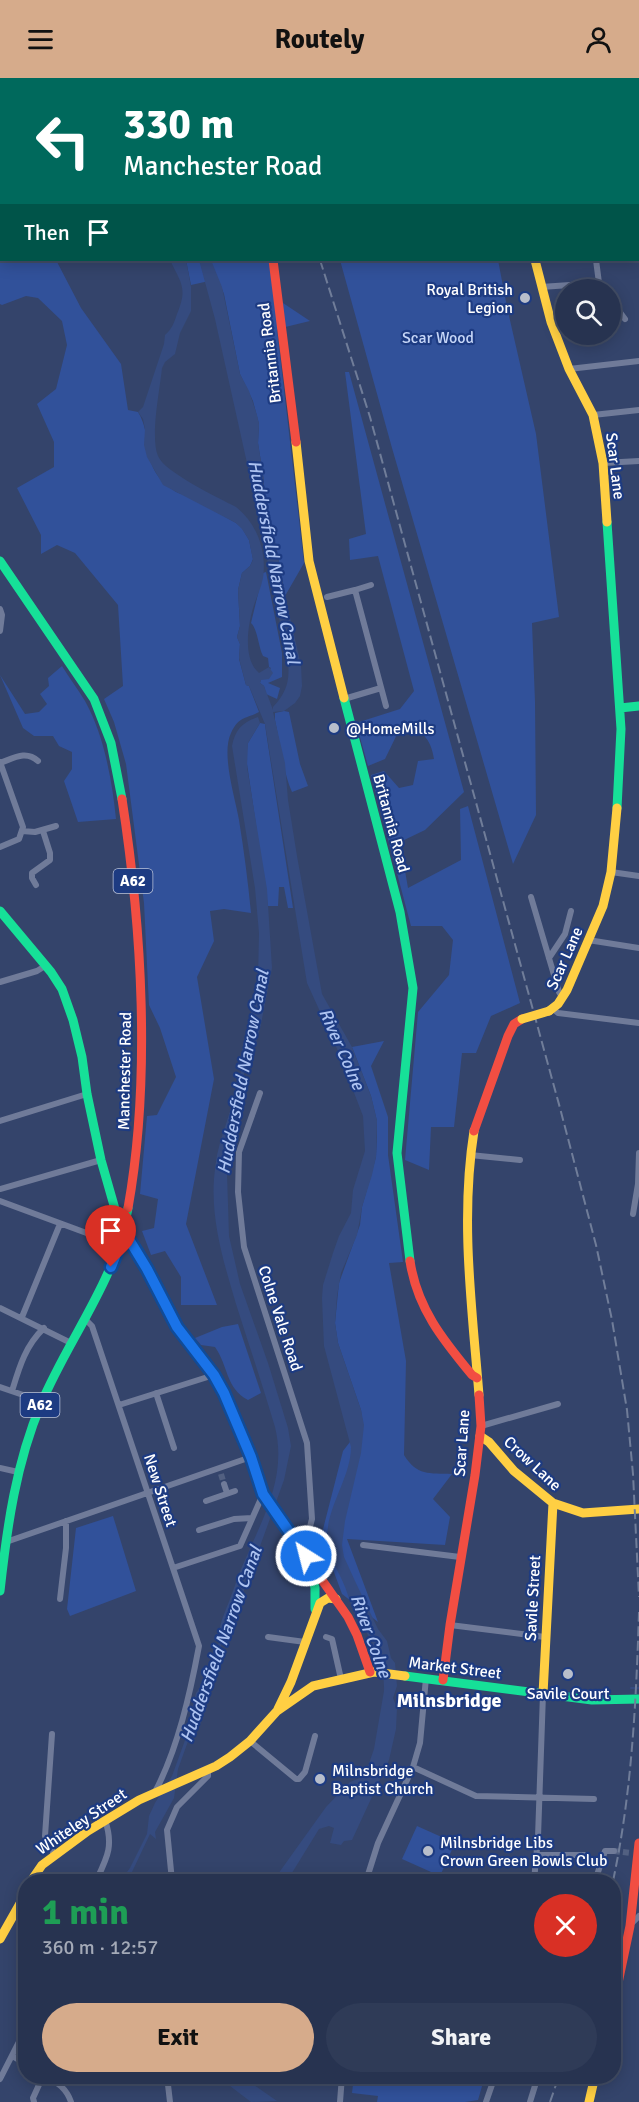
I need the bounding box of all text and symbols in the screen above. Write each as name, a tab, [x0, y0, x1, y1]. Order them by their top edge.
icon: menu	[24, 23, 57, 56]
text: Routely	[275, 23, 364, 56]
icon: person	[582, 23, 615, 56]
text: 330 m	[123, 99, 234, 150]
icon: left	[24, 102, 102, 180]
text: Manchester Road	[123, 150, 322, 183]
icon: arrive	[82, 216, 115, 249]
text: Then	[24, 219, 70, 246]
map controls	[555, 279, 621, 345]
button: search	[555, 279, 621, 345]
place label: Royal British Legion	[426, 280, 513, 318]
marker: Royal British Legion	[518, 291, 532, 305]
street label: Britannia Road	[254, 301, 286, 404]
park label: Scar Wood	[402, 328, 474, 348]
street label: Scar Lane	[601, 432, 629, 501]
water label: Huddersfield Narrow Canal	[243, 458, 305, 667]
place label: @HomeMills	[346, 719, 435, 739]
marker: @HomeMills	[327, 721, 341, 735]
street label: Britannia Road	[368, 772, 414, 875]
road number: A62	[114, 869, 152, 893]
street label: Scar Lane	[542, 924, 588, 993]
water label: Huddersfield Narrow Canal	[212, 967, 274, 1176]
water label: River Colne	[314, 1005, 370, 1094]
street label: Manchester Road	[114, 1012, 136, 1130]
pin	[85, 1205, 136, 1267]
icon: arrive	[94, 1214, 127, 1247]
street label: Colne Vale Road	[254, 1263, 307, 1374]
road number: A62	[20, 1393, 60, 1417]
street label: Scar Lane	[450, 1409, 474, 1477]
street label: Crow Lane	[499, 1432, 565, 1495]
street label: New Street	[139, 1451, 181, 1530]
position arrow	[274, 1524, 338, 1588]
water label: Huddersfield Narrow Canal	[175, 1541, 267, 1745]
street label: Savile Street	[521, 1554, 545, 1641]
water label: River Colne	[346, 1591, 397, 1682]
street label: Market Street	[407, 1652, 503, 1684]
marker: Savile Court	[561, 1667, 575, 1681]
place label: Savile Court	[527, 1684, 610, 1704]
district label: Milnsbridge	[396, 1688, 502, 1713]
place label: Milnsbridge Baptist Church	[332, 1761, 433, 1799]
marker: Milnsbridge Baptist Church	[313, 1772, 327, 1786]
street label: Whiteley Street	[32, 1784, 131, 1859]
place label: Milnsbridge Libs Crown Green Bowls Club	[440, 1833, 607, 1871]
marker: Milnsbridge Libs Crown Green Bowls Club	[421, 1844, 435, 1858]
text: 1 min	[42, 1890, 129, 1935]
button: close	[534, 1894, 597, 1957]
text: 360 m · 12:57	[42, 1935, 158, 1960]
button: Exit	[42, 2003, 314, 2072]
button: Share	[326, 2003, 597, 2072]

